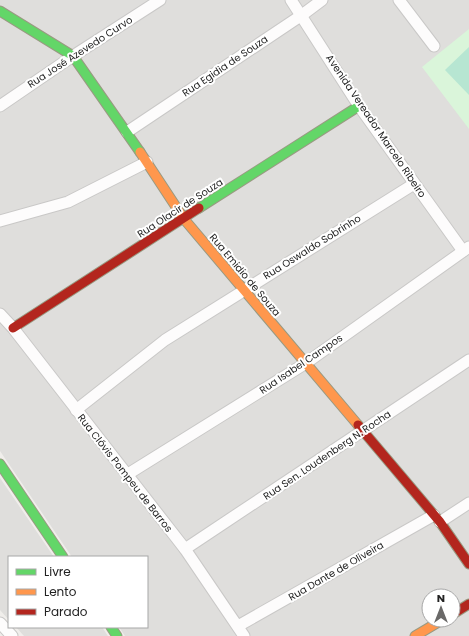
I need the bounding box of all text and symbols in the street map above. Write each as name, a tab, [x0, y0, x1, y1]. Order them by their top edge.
street label: Rua José Azevedo Curvo	[24, 12, 136, 92]
street label: Rua Egidia de Souza	[179, 32, 271, 100]
street label: Avenida Vereador Marcelo Ribeiro	[322, 51, 430, 201]
street label: Rua Olacir de Souza	[134, 175, 226, 241]
street label: Rua Oswaldo Sobrinho	[260, 211, 364, 283]
street label: Rua Emidio de Souza	[206, 230, 284, 320]
street label: Rua Isabel Campos	[256, 330, 346, 398]
street label: Rua Sen. Loudenberg N. Rocha	[260, 406, 394, 504]
street label: Rua Clóvis Pompeu de Barros	[74, 411, 176, 535]
street label: Rua Dante de Oliveira	[286, 538, 386, 604]
legend	[8, 556, 148, 628]
text: Livre	[44, 563, 71, 580]
text: Lento	[44, 583, 77, 600]
north arrow	[421, 588, 461, 628]
text: N	[437, 590, 445, 606]
text: Parado	[44, 603, 88, 620]

